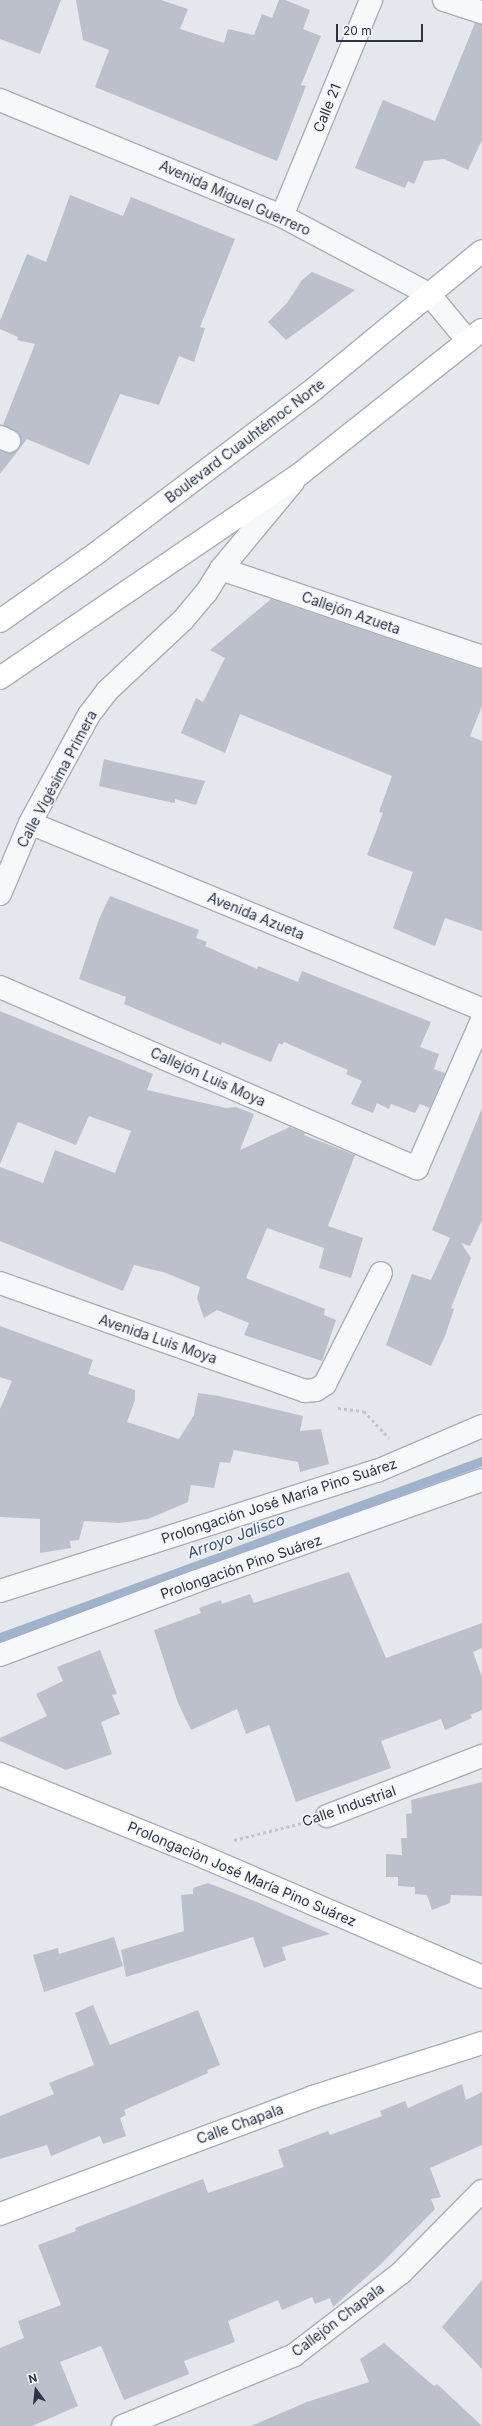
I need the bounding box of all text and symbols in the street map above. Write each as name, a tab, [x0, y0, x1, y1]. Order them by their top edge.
scale bar	[338, 16, 425, 42]
text: 20 m	[343, 23, 372, 38]
street label: Calle 21	[310, 81, 344, 135]
street label: Avenida Miguel Guerrero	[157, 157, 313, 239]
street label: Boulevard Cuauhtémoc Norte	[162, 375, 328, 507]
street label: Callejón Azueta	[299, 588, 403, 638]
street label: Calle Vigésima Primera	[14, 708, 100, 850]
street label: Avenida Azueta	[205, 889, 307, 943]
street label: Callejón Luis Moya	[148, 1044, 268, 1110]
street label: Avenida Luis Moya	[97, 1311, 219, 1367]
street label: Prolongación José María Pino Suárez	[159, 1455, 399, 1547]
water label: Arroyo Jalisco	[185, 1510, 287, 1562]
street label: Prolongación Pino Suárez	[158, 1531, 324, 1603]
street label: Calle Industrial	[300, 1782, 398, 1830]
street label: Prolongaciòn José María Pino Suárez	[125, 1818, 359, 1930]
street label: Calle Chapala	[194, 2101, 286, 2147]
street label: Callejón Chapala	[289, 2280, 387, 2360]
north arrow	[16, 2370, 56, 2410]
text: N	[27, 2371, 39, 2386]

